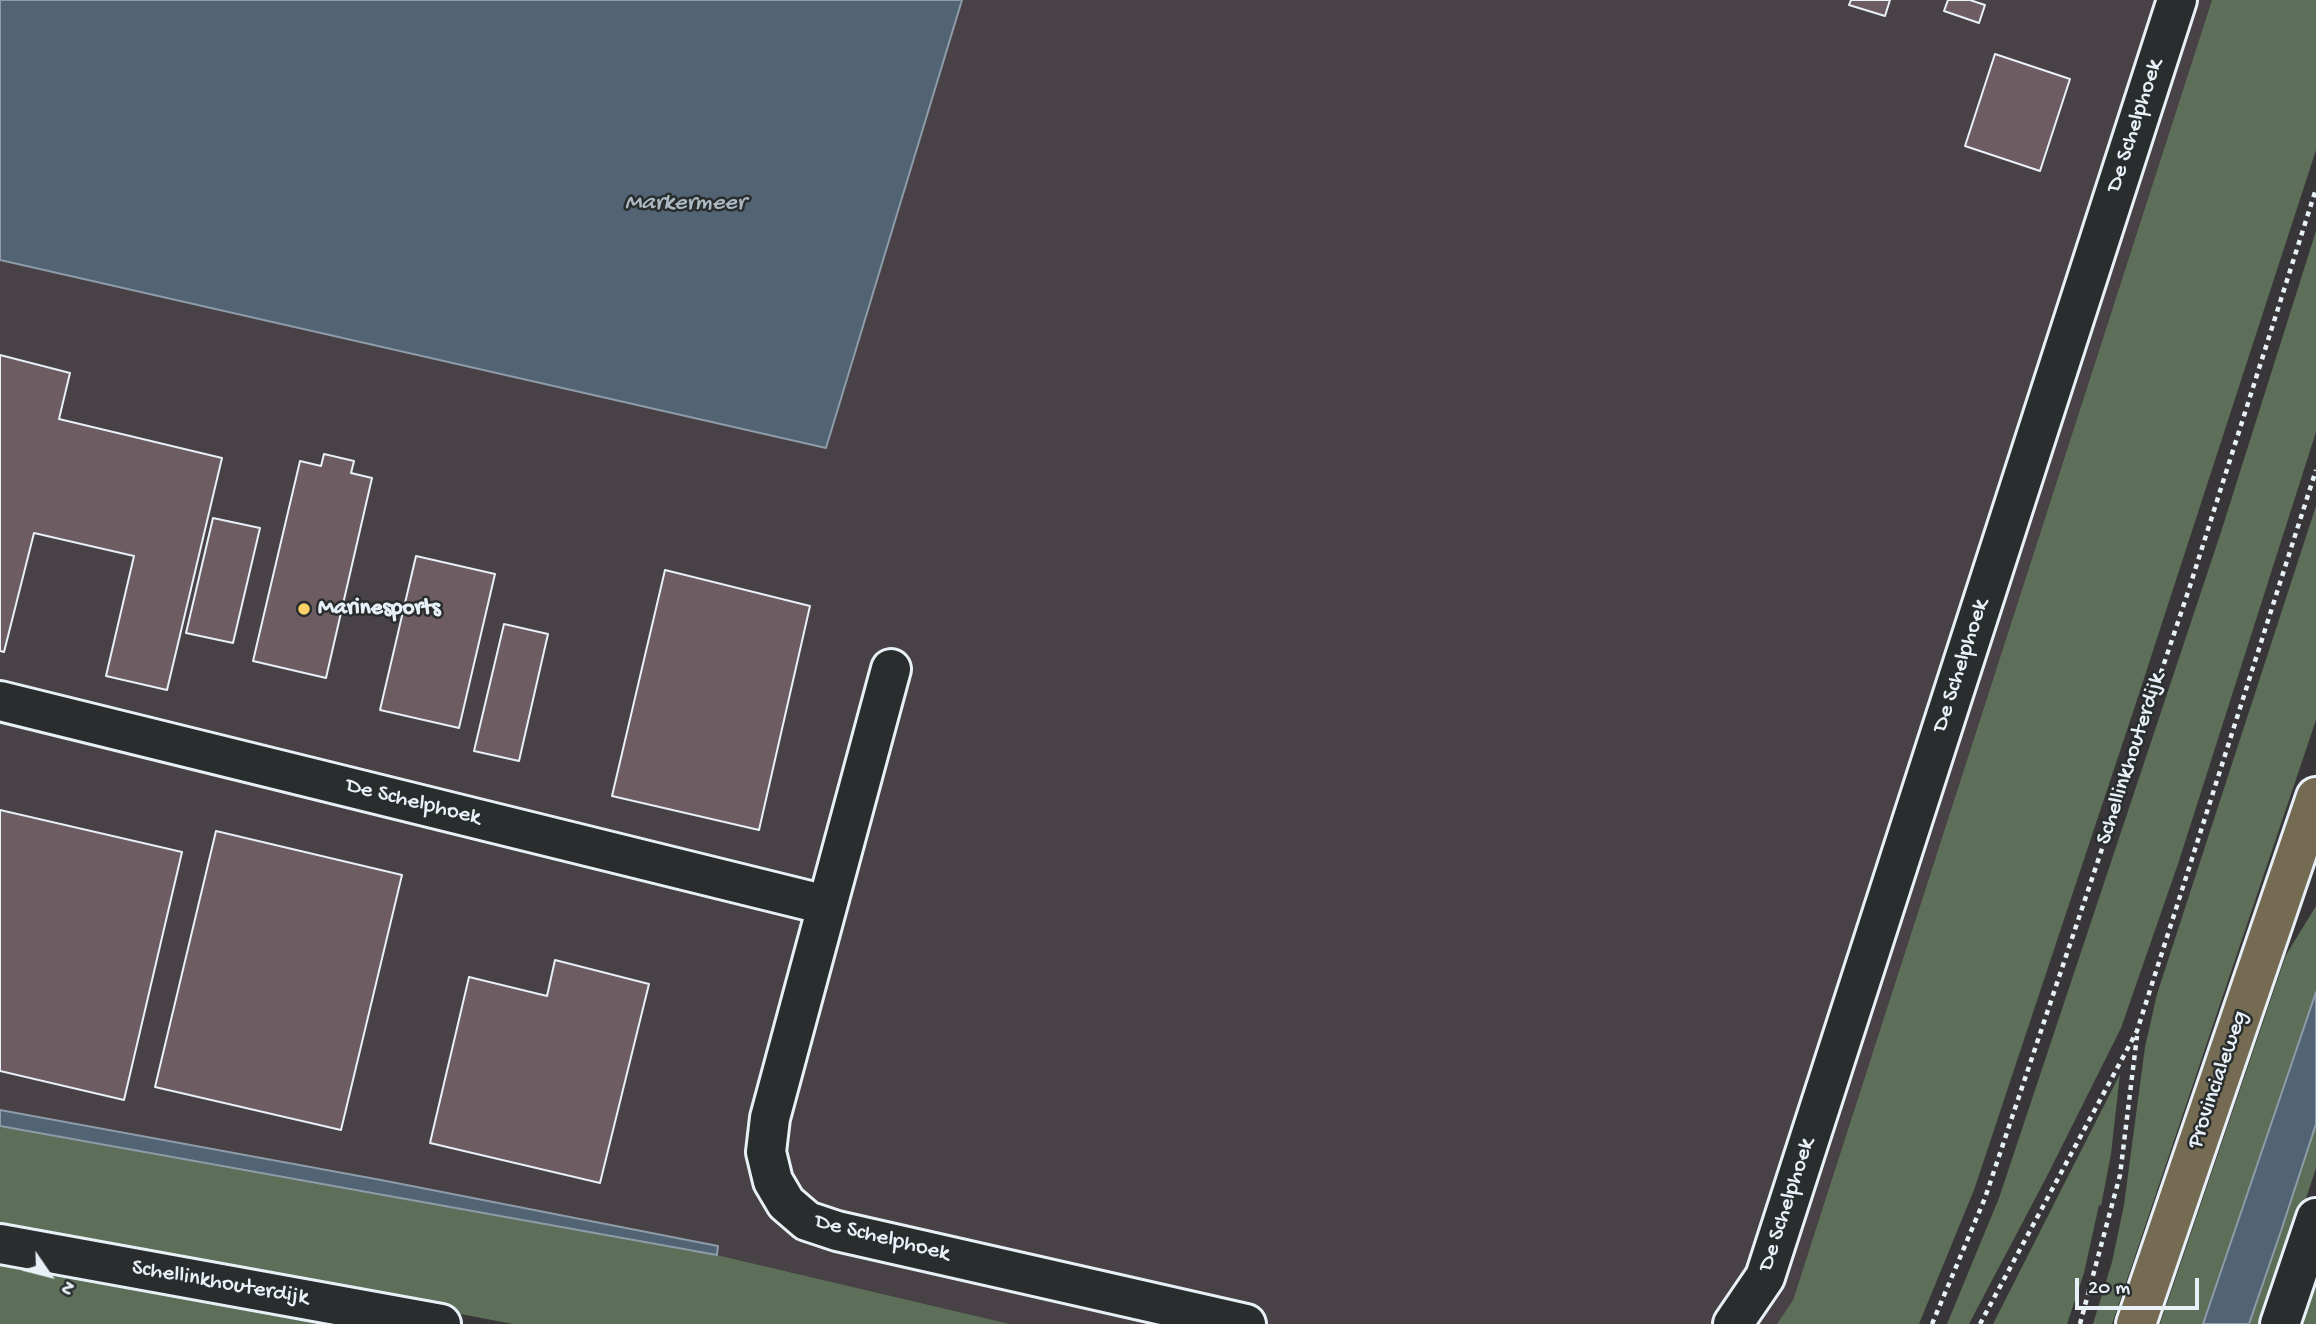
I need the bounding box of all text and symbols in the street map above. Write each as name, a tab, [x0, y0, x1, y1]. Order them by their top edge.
street label: De Schelphoek	[2102, 56, 2170, 196]
water label: Markermeer	[625, 190, 745, 218]
place label: Marinesports	[318, 595, 440, 623]
street label: De Schelphoek	[1928, 596, 1996, 736]
marker: Marinesports	[296, 601, 312, 617]
street label: Schellinkhouterdijk	[2091, 670, 2173, 848]
street label: De Schelphoek	[343, 773, 483, 833]
street label: Provincialeweg	[2182, 1007, 2256, 1153]
street label: De Schelphoek	[1754, 1135, 1822, 1275]
street label: De Schelphoek	[812, 1209, 952, 1269]
north arrow	[14, 1240, 84, 1310]
street label: Schellinkhouterdijk	[130, 1255, 310, 1313]
scale bar	[2078, 1264, 2202, 1308]
text: N	[54, 1276, 80, 1299]
text: 20 m	[2088, 1277, 2130, 1302]

